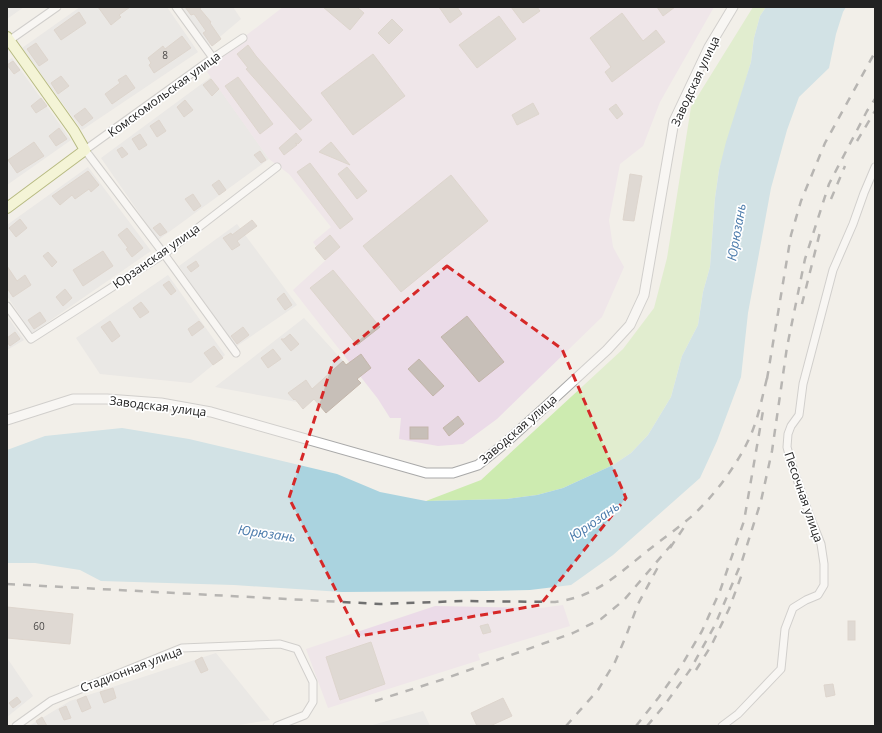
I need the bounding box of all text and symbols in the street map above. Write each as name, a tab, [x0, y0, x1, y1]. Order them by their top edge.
street label: Заводская улица	[667, 33, 723, 129]
street label: Комскомольская улица	[104, 47, 224, 141]
house number: 8	[162, 48, 168, 62]
water label: Юрюзань	[722, 202, 750, 262]
street label: Юрзанская улица	[109, 219, 203, 293]
street label: Заводская улица	[476, 391, 560, 467]
street label: Заводская улица	[108, 392, 208, 420]
street label: Песочная улица	[781, 450, 827, 544]
water label: Юрюзань	[565, 497, 623, 545]
water label: Юрюзань	[237, 520, 297, 546]
house number: 60	[33, 619, 45, 633]
street label: Стадионная улица	[78, 642, 184, 696]

